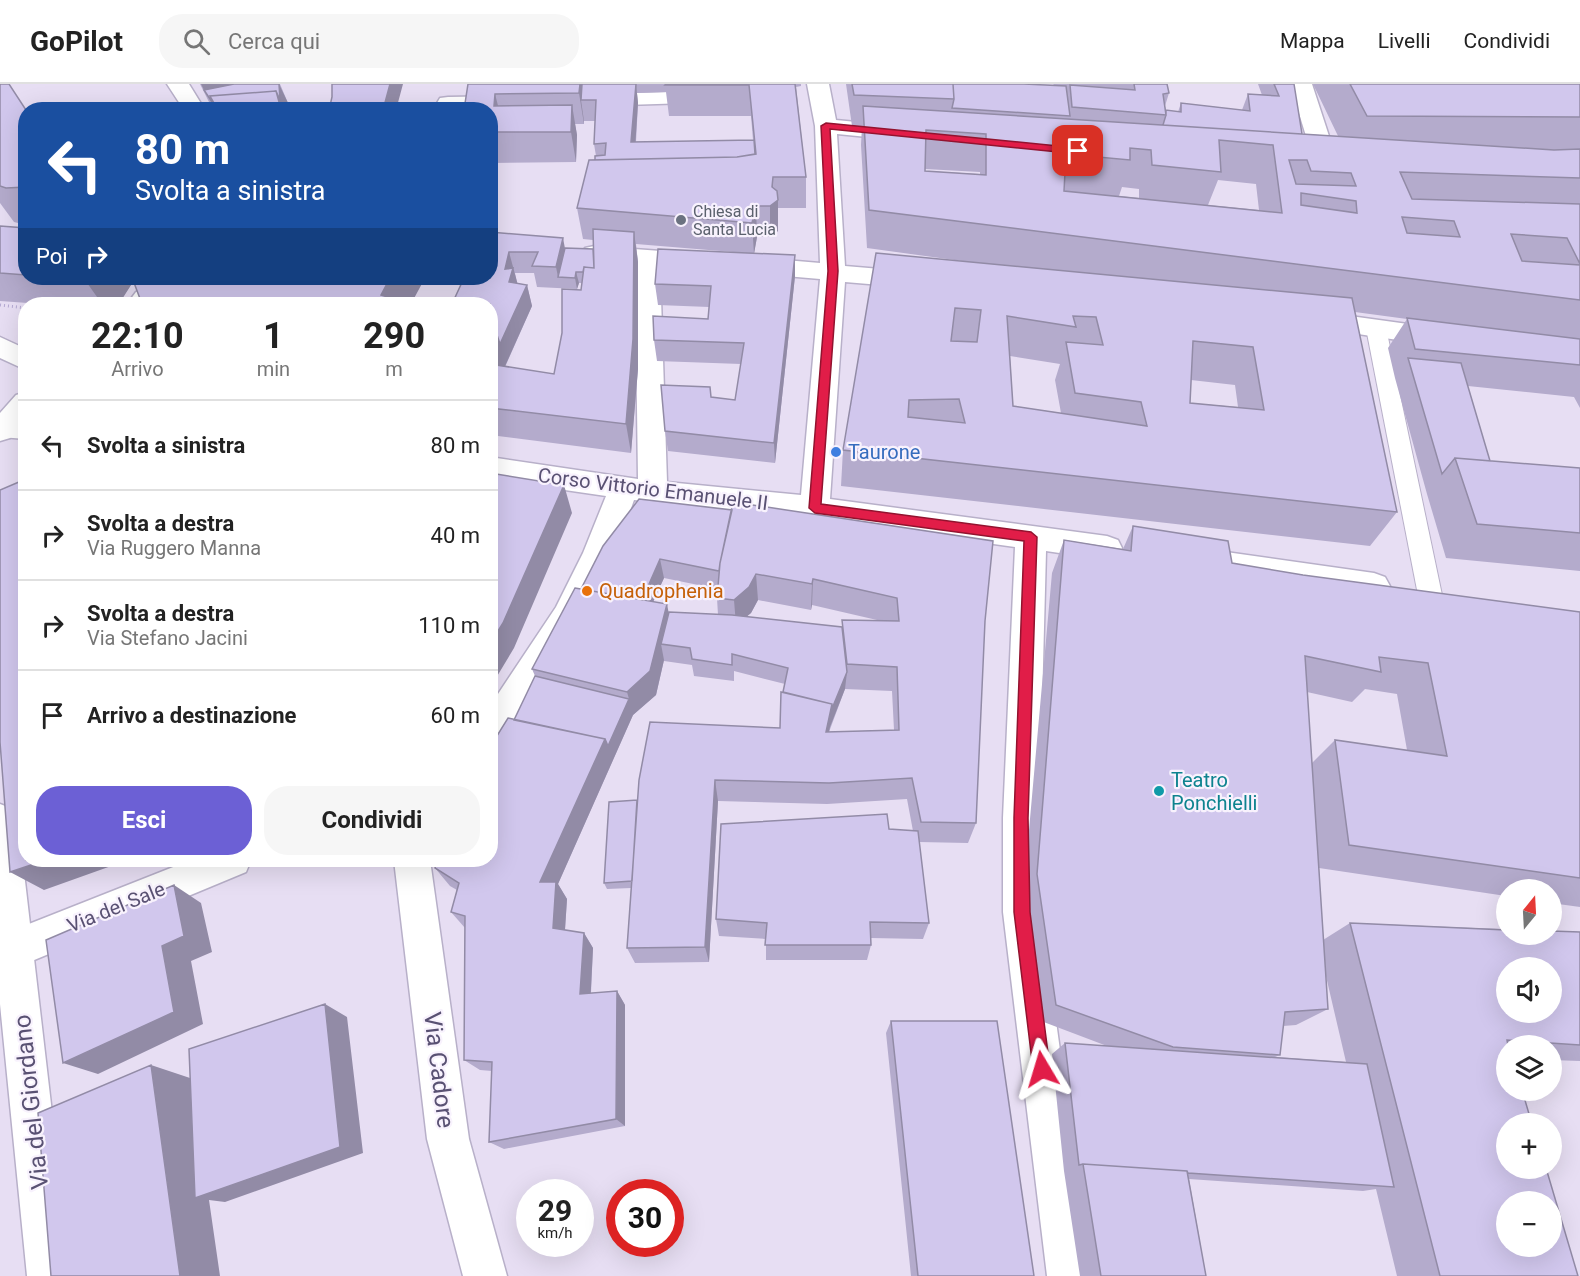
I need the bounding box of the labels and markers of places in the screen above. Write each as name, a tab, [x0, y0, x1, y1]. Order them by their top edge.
pin	[1052, 125, 1103, 176]
place label: Chiesa di Santa Lucia	[693, 202, 776, 239]
marker: Chiesa di Santa Lucia	[674, 213, 688, 227]
place label: Taurone	[848, 440, 920, 464]
marker: Taurone	[829, 445, 843, 459]
place label: Quadrophenia	[599, 579, 724, 603]
marker: Quadrophenia	[580, 584, 594, 598]
place label: Teatro Ponchielli	[1171, 768, 1257, 815]
marker: Teatro Ponchielli	[1152, 784, 1166, 798]

